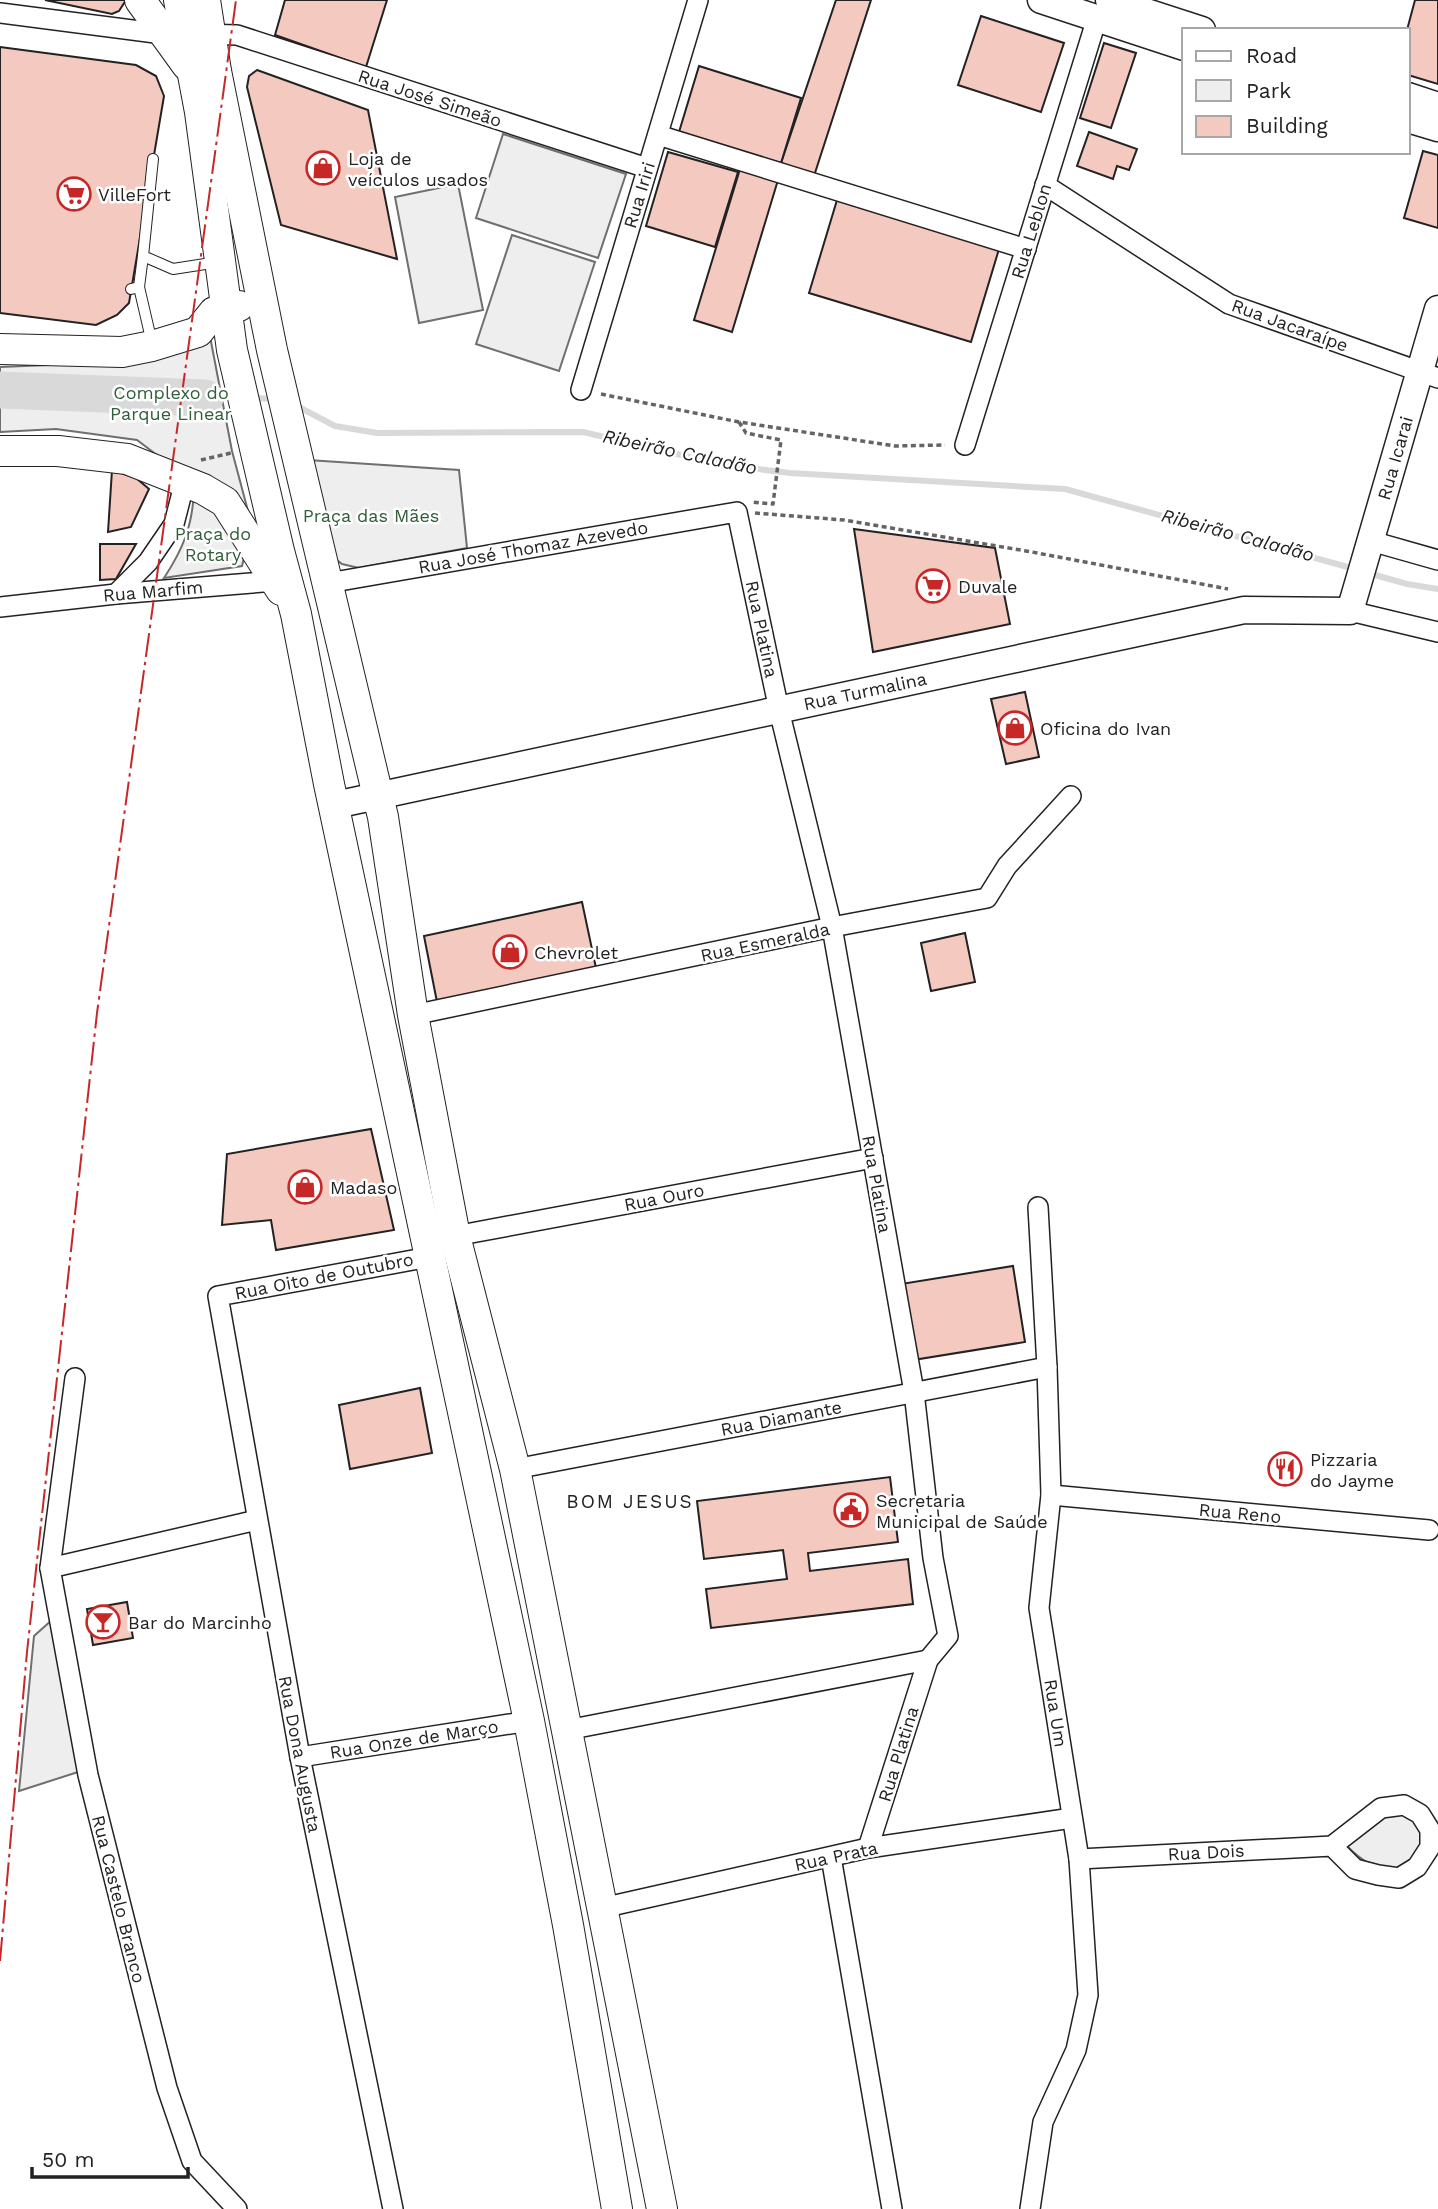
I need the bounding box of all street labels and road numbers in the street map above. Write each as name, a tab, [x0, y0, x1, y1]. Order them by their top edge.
street label: Rua José Simeão	[355, 65, 505, 131]
street label: Rua Iriri	[619, 159, 659, 231]
street label: Rua Leblon	[1007, 181, 1055, 281]
street label: Rua Jacaraípe	[1229, 294, 1351, 356]
street label: Rua Icarai	[1373, 414, 1417, 502]
street label: Rua José Thomaz Azevedo	[417, 516, 649, 578]
street label: Rua Marfim	[102, 576, 204, 606]
street label: Rua Platina	[741, 579, 783, 679]
street label: Rua Turmalina	[801, 668, 929, 714]
street label: Rua Esmeralda	[698, 918, 832, 966]
street label: Rua Platina	[858, 1134, 896, 1234]
street label: Rua Ouro	[622, 1179, 706, 1215]
street label: Rua Oito de Outubro	[233, 1248, 415, 1304]
street label: Rua Diamante	[719, 1396, 843, 1440]
street label: Rua Reno	[1198, 1499, 1282, 1527]
street label: Rua Dona Augusta	[274, 1674, 326, 1834]
street label: Rua Um	[1040, 1677, 1072, 1749]
street label: Rua Platina	[874, 1704, 922, 1804]
street label: Rua Onze de Março	[328, 1715, 500, 1763]
street label: Rua Castelo Branco	[88, 1813, 150, 1985]
street label: Rua Prata	[793, 1837, 879, 1875]
street label: Rua Dois	[1167, 1840, 1245, 1864]

